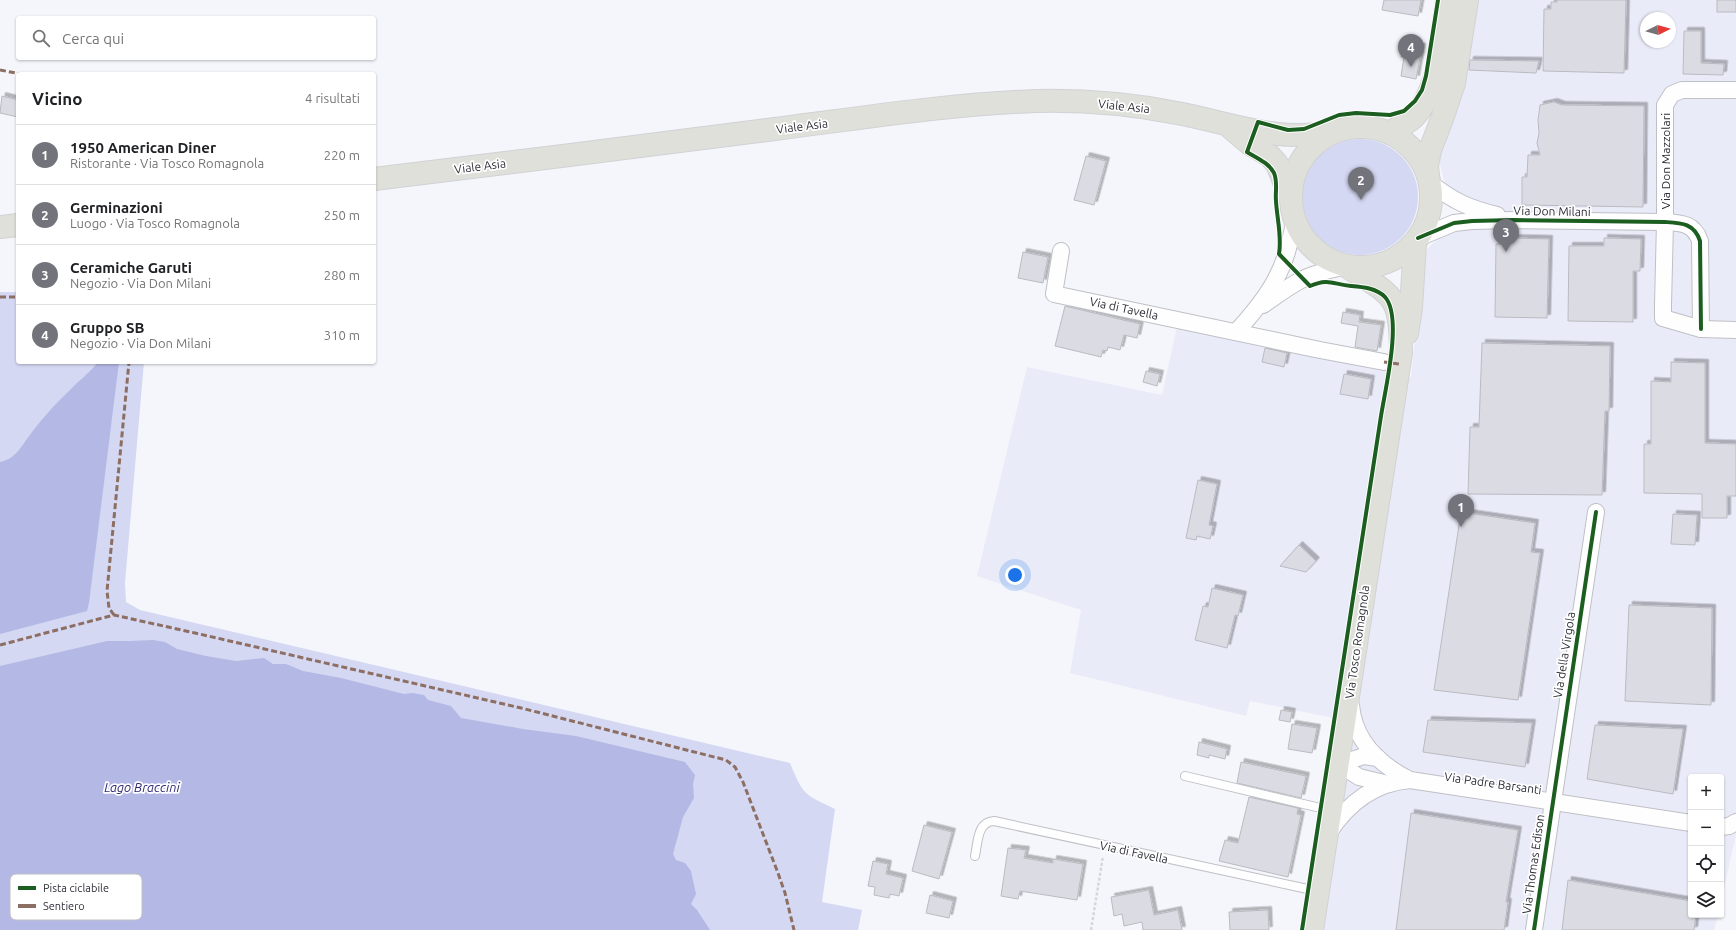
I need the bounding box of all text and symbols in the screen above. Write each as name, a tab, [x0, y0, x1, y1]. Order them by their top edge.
north arrow	[1640, 12, 1676, 48]
search box	[16, 16, 376, 60]
icon: search	[30, 27, 52, 49]
text: Cerca qui	[62, 30, 124, 47]
pin: 4	[1398, 34, 1424, 67]
text: Vicino	[32, 89, 82, 108]
text: 4 risultati	[305, 91, 360, 105]
street label: Viale Asia	[1098, 97, 1150, 115]
street label: Via Don Mazzolari	[1659, 113, 1672, 209]
street label: Viale Asia	[775, 116, 829, 136]
text: 1950 American Diner	[70, 139, 216, 156]
text: 1	[41, 148, 49, 162]
text: 220 m	[324, 148, 360, 162]
text: Ristorante · Via Tosco Romagnola	[70, 156, 264, 170]
street label: Viale Asia	[453, 156, 507, 176]
pin: 2	[1348, 167, 1374, 200]
text: Germinazioni	[70, 199, 163, 216]
street label: Via Don Milani	[1513, 204, 1591, 218]
text: 2	[41, 208, 49, 222]
text: 250 m	[324, 208, 360, 222]
text: Luogo · Via Tosco Romagnola	[70, 216, 240, 230]
pin: 3	[1493, 219, 1519, 252]
text: Ceramiche Garuti	[70, 259, 192, 276]
text: 3	[41, 268, 49, 282]
text: 280 m	[324, 268, 360, 282]
text: Negozio · Via Don Milani	[70, 276, 211, 290]
street label: Via di Tavella	[1088, 294, 1160, 322]
text: Gruppo SB	[70, 319, 144, 336]
text: 4	[41, 328, 49, 342]
text: 310 m	[324, 328, 360, 342]
text: Negozio · Via Don Milani	[70, 336, 211, 350]
pin: 1	[1448, 494, 1474, 527]
your location	[1005, 565, 1025, 585]
street label: Via Tosco Romagnola	[1343, 584, 1371, 700]
street label: Via della Virgola	[1551, 611, 1577, 699]
street label: Via Padre Barsanti	[1443, 770, 1543, 796]
map controls	[1688, 774, 1724, 918]
button: +	[1688, 774, 1724, 810]
water label: Lago Braccini	[104, 780, 181, 794]
button: −	[1688, 810, 1724, 846]
street label: Via Thomas Edison	[1520, 813, 1546, 915]
street label: Via di Favella	[1099, 838, 1169, 866]
button: locate	[1688, 846, 1724, 882]
legend	[10, 874, 142, 920]
text: Pista ciclabile	[43, 882, 109, 894]
button: layers	[1688, 882, 1724, 918]
text: Sentiero	[43, 900, 85, 912]

